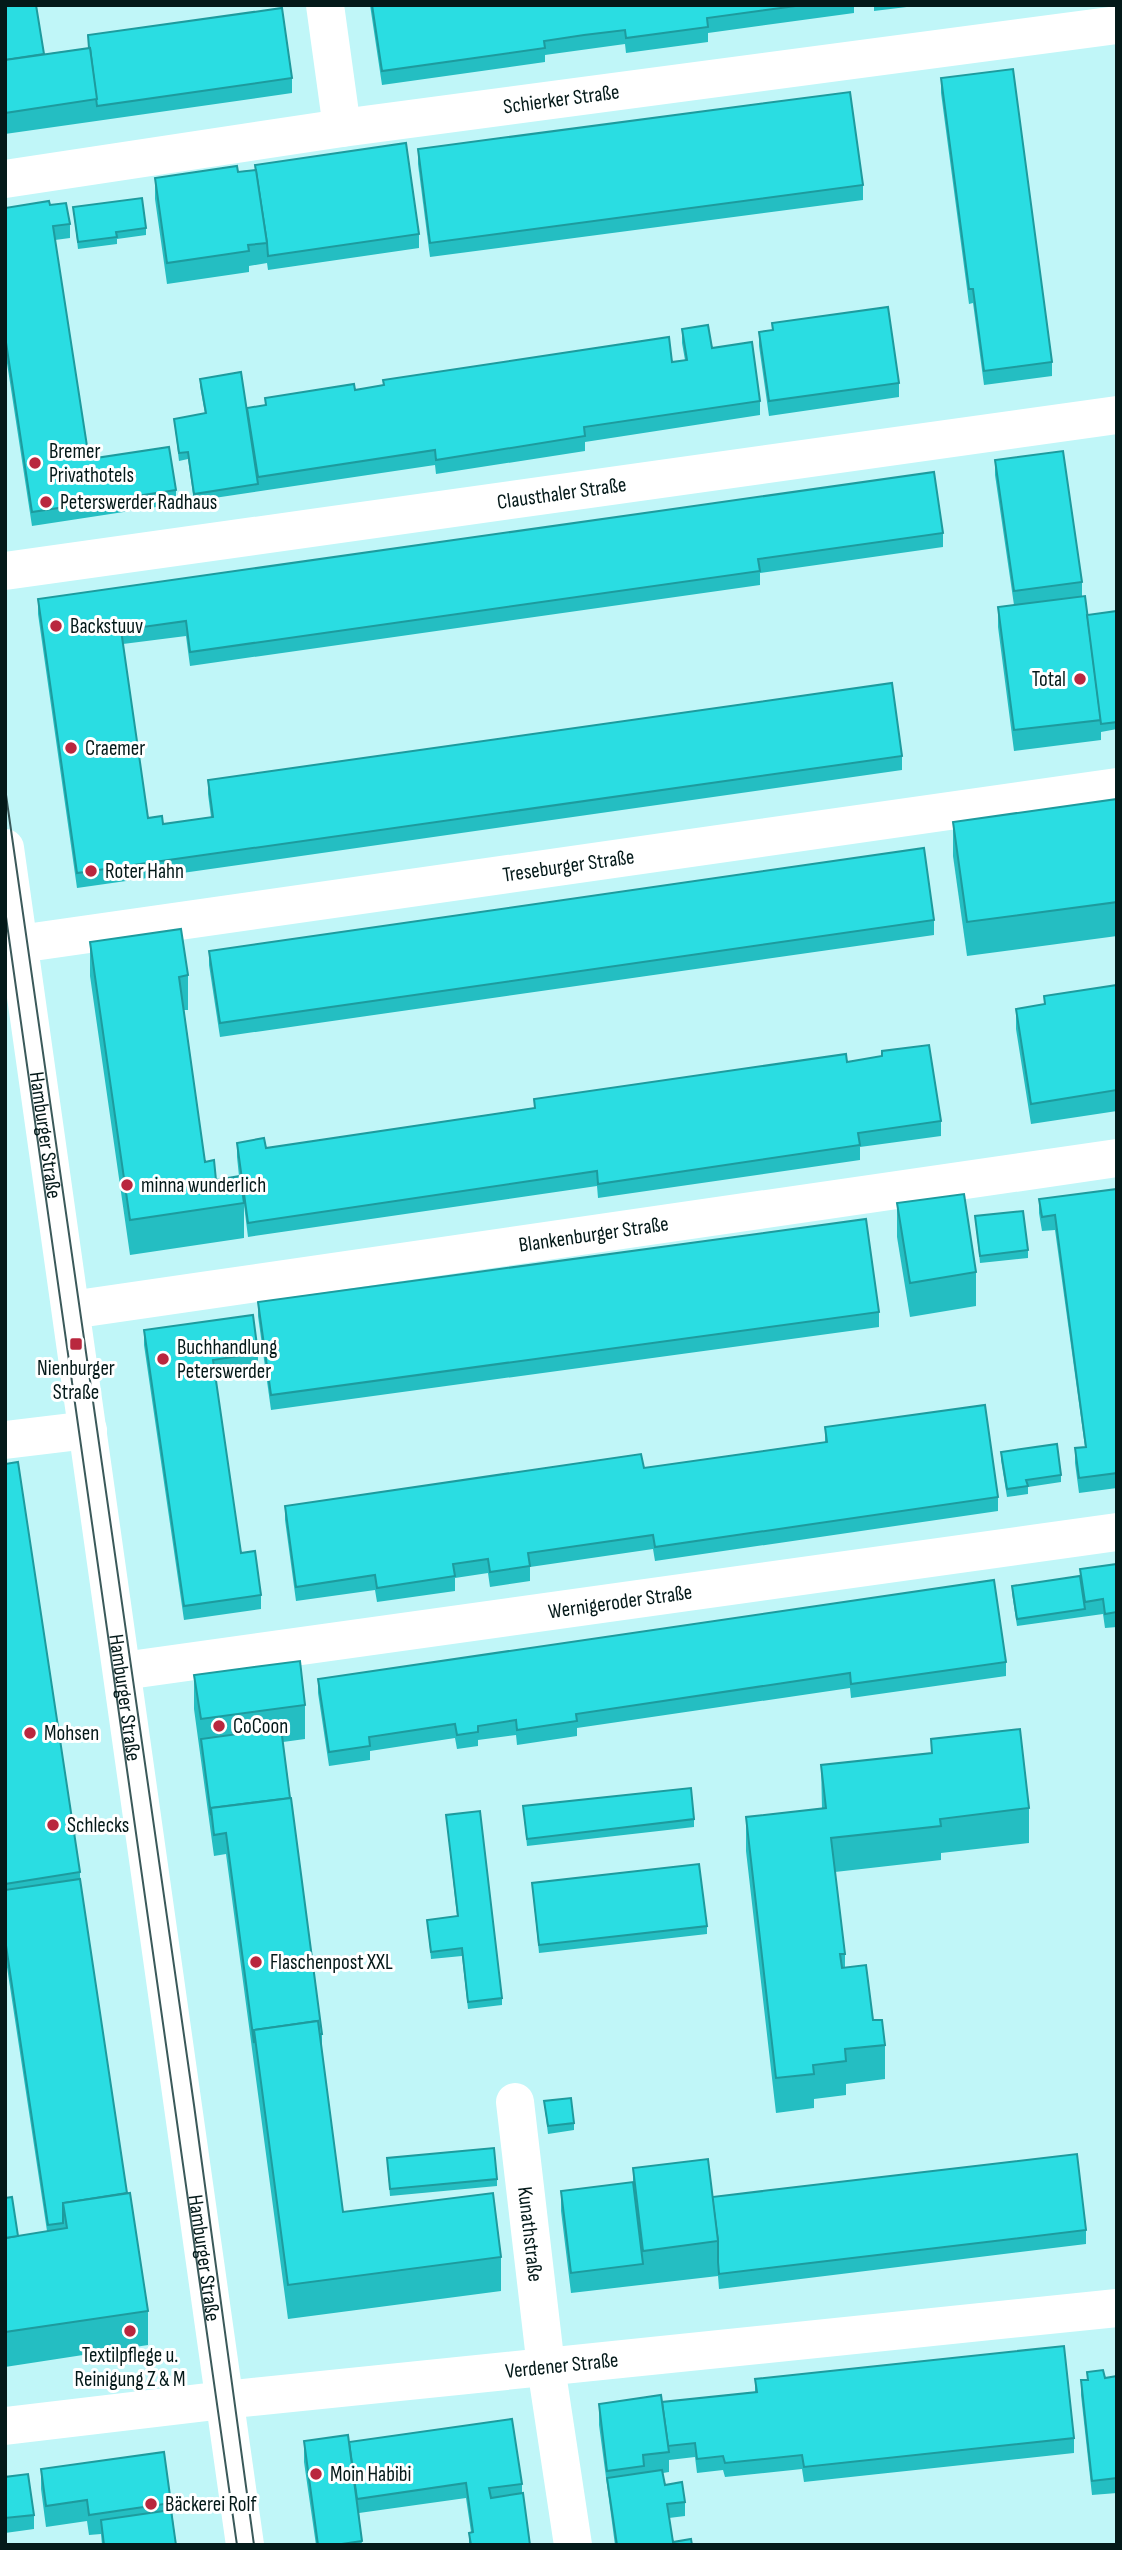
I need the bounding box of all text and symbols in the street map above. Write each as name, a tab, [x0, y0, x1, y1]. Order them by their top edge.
street label: Schierker Straße	[502, 79, 621, 119]
place label: Bremer Privathotels	[49, 439, 134, 488]
marker: Bremer Privathotels	[27, 455, 43, 471]
street label: Clausthaler Straße	[495, 472, 628, 515]
place label: Peterswerder Radhaus	[60, 490, 217, 515]
marker: Peterswerder Radhaus	[38, 494, 54, 510]
place label: Backstuuv	[70, 614, 143, 639]
marker: Backstuuv	[48, 618, 64, 634]
place label: Total	[1032, 667, 1066, 692]
marker: Total	[1072, 671, 1088, 687]
place label: Craemer	[85, 736, 145, 761]
marker: Craemer	[63, 740, 79, 756]
street label: Treseburger Straße	[501, 844, 636, 888]
place label: Roter Hahn	[105, 859, 184, 884]
marker: Roter Hahn	[83, 863, 99, 879]
street label: Hamburger Straße	[24, 1070, 66, 1200]
place label: minna wunderlich	[141, 1173, 266, 1198]
marker: minna wunderlich	[119, 1177, 135, 1193]
street label: Blankenburger Straße	[517, 1211, 670, 1258]
place label: Buchhandlung Peterswerder	[177, 1335, 277, 1384]
marker: Nienburger Straße	[68, 1336, 84, 1352]
marker: Buchhandlung Peterswerder	[155, 1351, 171, 1367]
place label: Nienburger Straße	[37, 1356, 115, 1405]
street label: Wernigeroder Straße	[547, 1580, 694, 1624]
street label: Hamburger Straße	[103, 1633, 146, 1763]
place label: CoCoon	[233, 1714, 288, 1739]
marker: CoCoon	[211, 1718, 227, 1734]
place label: Mohsen	[44, 1721, 99, 1746]
marker: Mohsen	[22, 1725, 38, 1741]
place label: Schlecks	[67, 1813, 129, 1838]
marker: Schlecks	[45, 1817, 61, 1833]
place label: Flaschenpost XXL	[270, 1950, 393, 1975]
marker: Flaschenpost XXL	[248, 1954, 264, 1970]
street label: Kunathstraße	[512, 2185, 548, 2283]
street label: Hamburger Straße	[183, 2193, 225, 2323]
marker: Textilpflege u. Reinigung Z & M	[122, 2323, 138, 2339]
place label: Textilpflege u. Reinigung Z & M	[74, 2343, 186, 2392]
street label: Verdener Straße	[504, 2347, 619, 2384]
place label: Moin Habibi	[330, 2462, 411, 2487]
marker: Moin Habibi	[308, 2466, 324, 2482]
place label: Bäckerei Rolf	[165, 2492, 257, 2517]
marker: Bäckerei Rolf	[143, 2496, 159, 2512]

